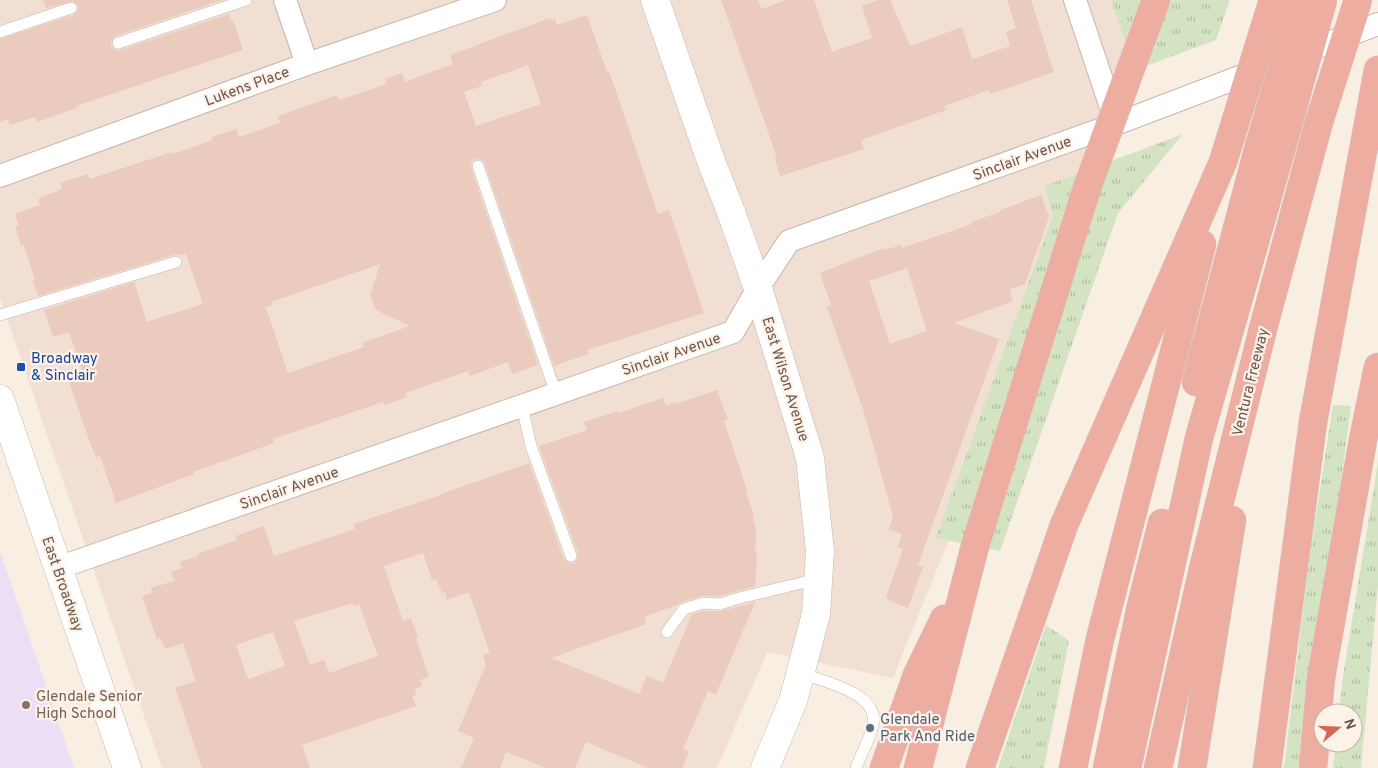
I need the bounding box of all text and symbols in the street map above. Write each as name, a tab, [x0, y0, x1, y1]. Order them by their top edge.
street label: Lukens Place	[203, 63, 292, 112]
street label: Sinclair Avenue	[971, 133, 1074, 186]
street label: East Wilson Avenue	[757, 315, 813, 444]
street label: Ventura Freeway	[1229, 326, 1274, 439]
street label: Sinclair Avenue	[619, 330, 724, 381]
place label: Broadway & Sinclair	[31, 350, 98, 386]
marker: Broadway & Sinclair	[15, 361, 27, 373]
street label: Sinclair Avenue	[237, 464, 342, 515]
street label: East Broadway	[36, 534, 87, 635]
place label: Glendale Senior High School	[36, 688, 142, 724]
marker: Glendale Senior High School	[20, 699, 32, 711]
north arrow	[1313, 703, 1363, 753]
place label: Glendale Park And Ride	[880, 711, 975, 747]
text: N	[1339, 717, 1359, 732]
marker: Glendale Park And Ride	[864, 722, 876, 734]

